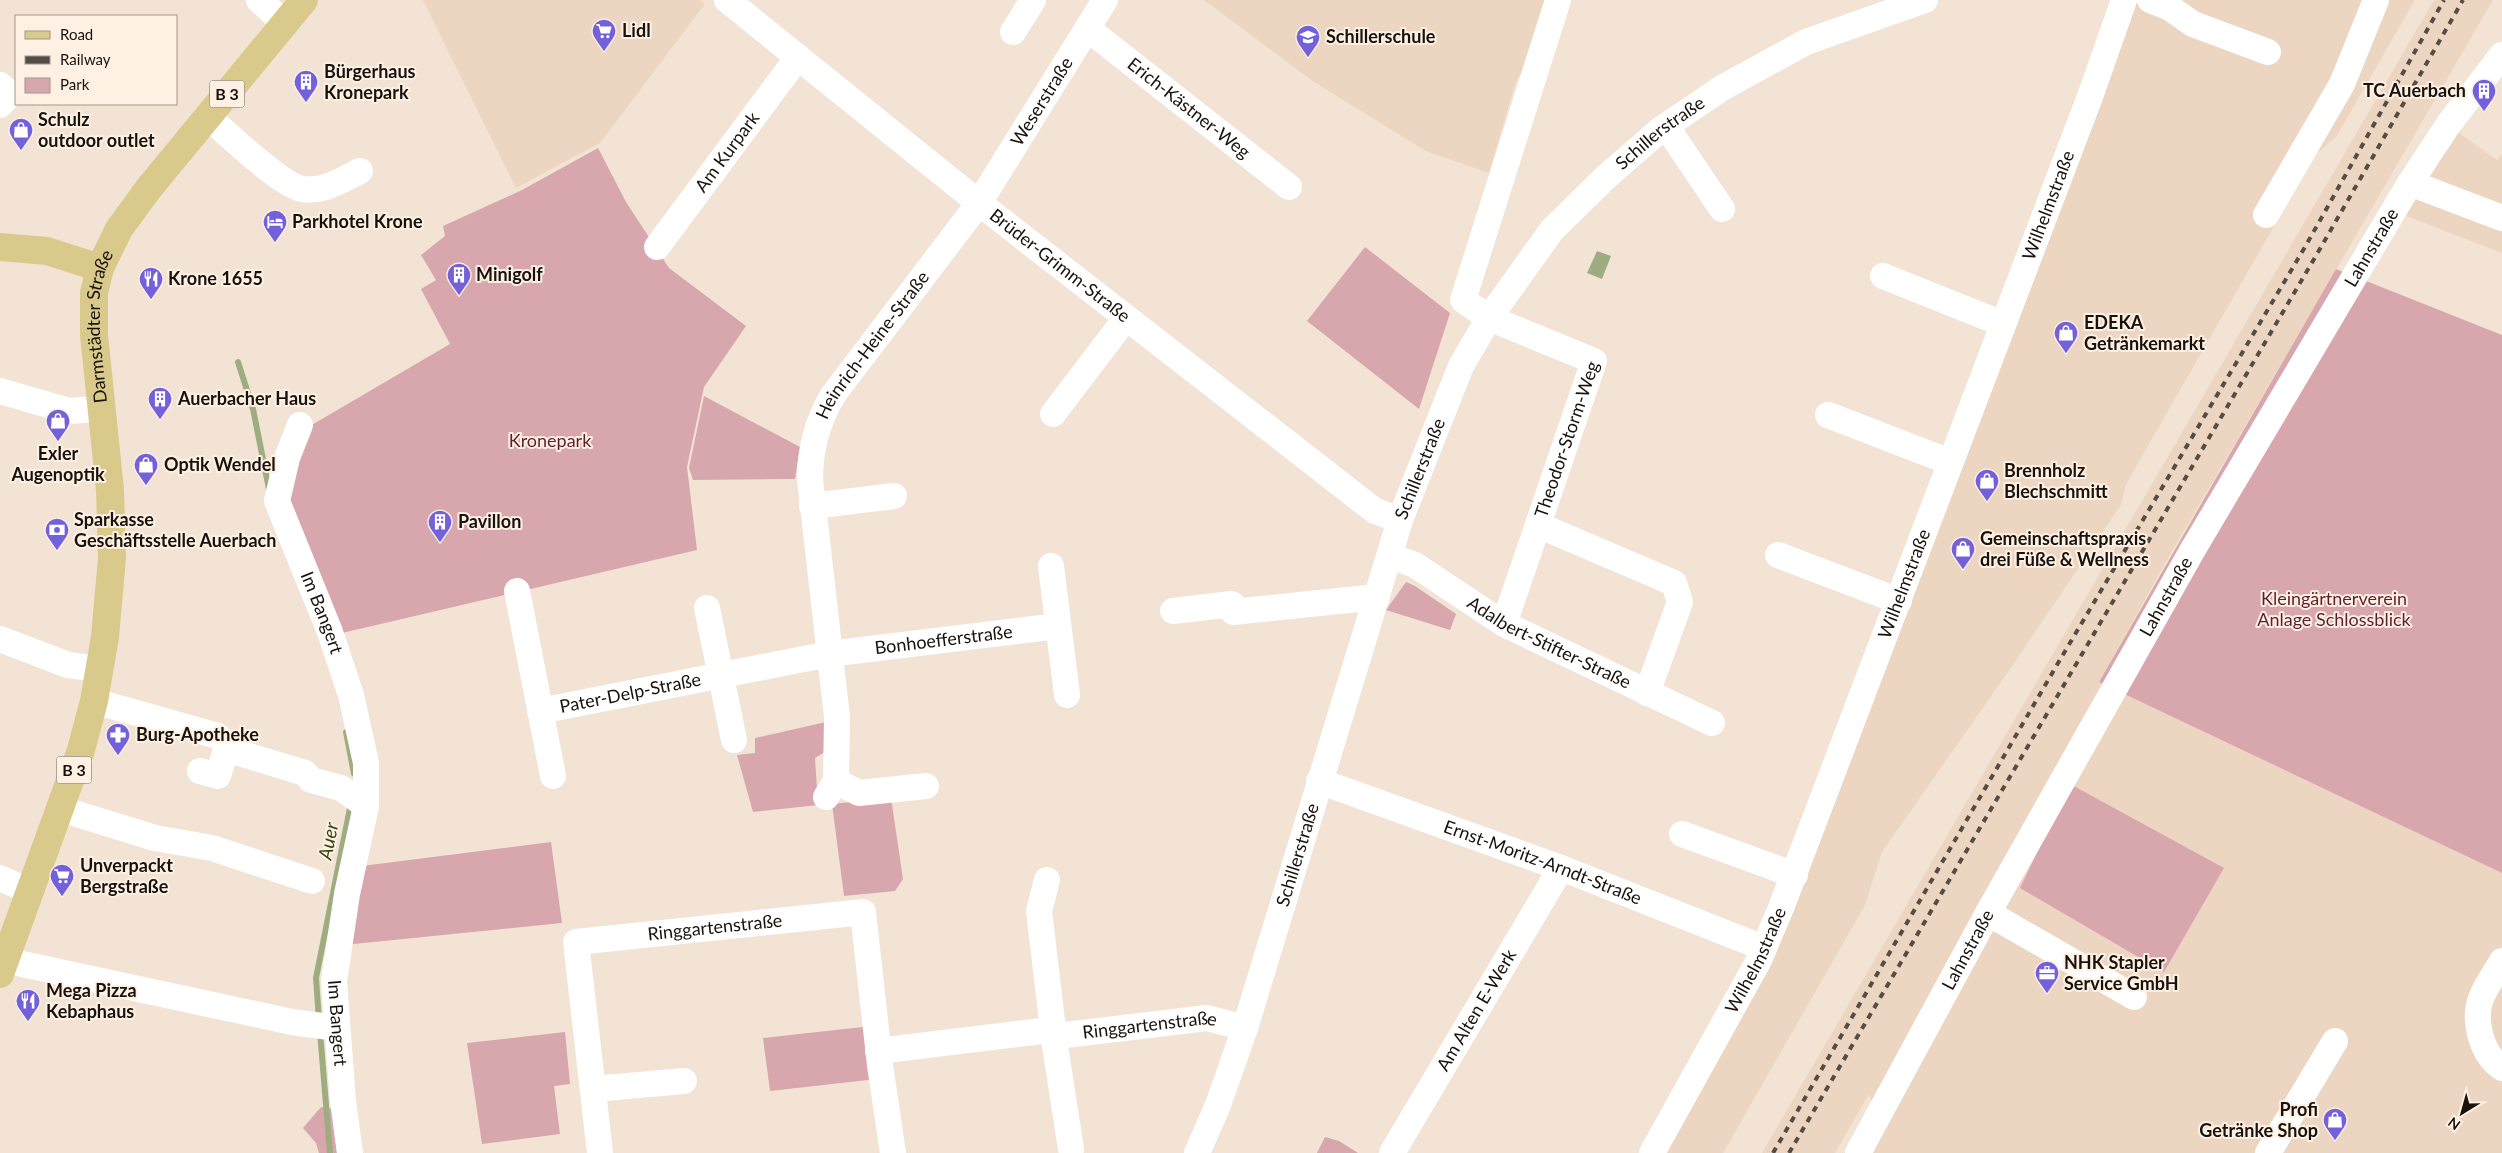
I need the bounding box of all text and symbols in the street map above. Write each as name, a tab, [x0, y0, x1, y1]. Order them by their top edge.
legend	[15, 15, 178, 105]
supermarket icon: Lidl	[591, 18, 617, 52]
place label: Lidl	[622, 19, 651, 41]
school or university icon: Schillerschule	[1295, 24, 1321, 58]
text: Road	[60, 25, 93, 43]
place label: Schillerschule	[1326, 25, 1436, 47]
text: Railway	[60, 50, 111, 68]
street label: Erich-Kästner-Weg	[1123, 52, 1255, 162]
street label: Weserstraße	[1005, 53, 1077, 150]
place label: Bürgerhaus Kronepark	[324, 60, 416, 103]
building icon: Bürgerhaus Kronepark	[293, 69, 319, 103]
text: Park	[60, 75, 90, 93]
building icon: TC Auerbach	[2471, 78, 2497, 112]
place label: TC Auerbach	[2363, 79, 2466, 101]
road number: B 3	[210, 80, 244, 108]
street label: Schillerstraße	[1610, 91, 1708, 174]
street label: Am Kurpark	[690, 107, 764, 196]
place label: Schulz outdoor outlet	[38, 108, 155, 151]
shop icon: Schulz outdoor outlet	[8, 117, 34, 151]
street label: Wilhelmstraße	[2017, 147, 2078, 263]
street label: Brüder-Grimm-Straße	[986, 204, 1135, 327]
street label: Lahnstraße	[2339, 204, 2403, 291]
hotel icon: Parkhotel Krone	[262, 209, 288, 243]
place label: Parkhotel Krone	[292, 210, 423, 232]
street label: Darmstädter Straße	[82, 246, 117, 404]
building icon: Minigolf	[446, 262, 472, 296]
place label: Minigolf	[476, 263, 543, 285]
restaurant icon: Krone 1655	[138, 266, 164, 300]
street label: Heinrich-Heine-Straße	[810, 266, 933, 422]
place label: Krone 1655	[168, 267, 263, 289]
place label: EDEKA Getränkemarkt	[2084, 311, 2205, 354]
shop icon: EDEKA Getränkemarkt	[2053, 320, 2079, 354]
street label: Theodor-Storm-Weg	[1529, 358, 1603, 520]
building icon: Auerbacher Haus	[147, 386, 173, 420]
place label: Auerbacher Haus	[177, 387, 316, 409]
shop icon: Exler Augenoptik	[45, 408, 71, 442]
street label: Schillerstraße	[1389, 415, 1449, 522]
park label: Kronepark	[509, 429, 592, 451]
place label: Exler Augenoptik	[10, 442, 105, 485]
shop icon: Optik Wendel	[133, 452, 159, 486]
place label: Optik Wendel	[164, 453, 276, 475]
place label: Brennholz Blechschmitt	[2004, 459, 2108, 502]
shop icon: Brennholz Blechschmitt	[1974, 468, 2000, 502]
place label: Sparkasse Geschäftsstelle Auerbach	[74, 508, 276, 551]
building icon: Pavillon	[427, 509, 453, 543]
place label: Pavillon	[458, 510, 521, 532]
bank icon: Sparkasse Geschäftsstelle Auerbach	[44, 517, 70, 551]
street label: Wilhelmstraße	[1873, 526, 1934, 641]
place label: Gemeinschaftspraxis drei Füße & Wellness	[1980, 527, 2149, 570]
shop icon: Gemeinschaftspraxis drei Füße & Wellness	[1950, 536, 1976, 570]
street label: Lahnstraße	[2134, 553, 2197, 640]
street label: Im Bangert	[297, 568, 349, 657]
park label: Kleingärtnerverein Anlage Schlossblick	[2257, 587, 2412, 630]
street label: Adalbert-Stifter-Straße	[1464, 591, 1635, 693]
street label: Bonhoefferstraße	[873, 620, 1014, 658]
street label: Pater-Delp-Straße	[558, 668, 703, 717]
pharmacy icon: Burg-Apotheke	[105, 722, 131, 756]
place label: Burg-Apotheke	[136, 723, 259, 745]
road number: B 3	[56, 756, 92, 784]
street label: Schillerstraße	[1271, 800, 1323, 909]
street label: Ernst-Moritz-Arndt-Straße	[1441, 815, 1645, 909]
water label: Auer	[312, 820, 342, 862]
place label: Unverpackt Bergstraße	[80, 854, 173, 897]
supermarket icon: Unverpackt Bergstraße	[49, 863, 75, 897]
street label: Wilhelmstraße	[1720, 904, 1790, 1017]
street label: Lahnstraße	[1937, 906, 1998, 993]
street label: Ringgartenstraße	[646, 909, 783, 944]
street label: Am Alten E-Werk	[1431, 944, 1521, 1075]
place label: NHK Stapler Service GmbH	[2064, 951, 2179, 994]
office icon: NHK Stapler Service GmbH	[2034, 960, 2060, 994]
place label: Mega Pizza Kebaphaus	[46, 979, 137, 1022]
street label: Im Bangert	[324, 979, 352, 1067]
restaurant icon: Mega Pizza Kebaphaus	[15, 988, 41, 1022]
street label: Ringgartenstraße	[1081, 1006, 1220, 1043]
north arrow	[2437, 1088, 2487, 1138]
place label: Profi Getränke Shop	[2199, 1098, 2318, 1141]
shop icon: Profi Getränke Shop	[2322, 1107, 2348, 1141]
text: N	[2444, 1114, 2463, 1134]

